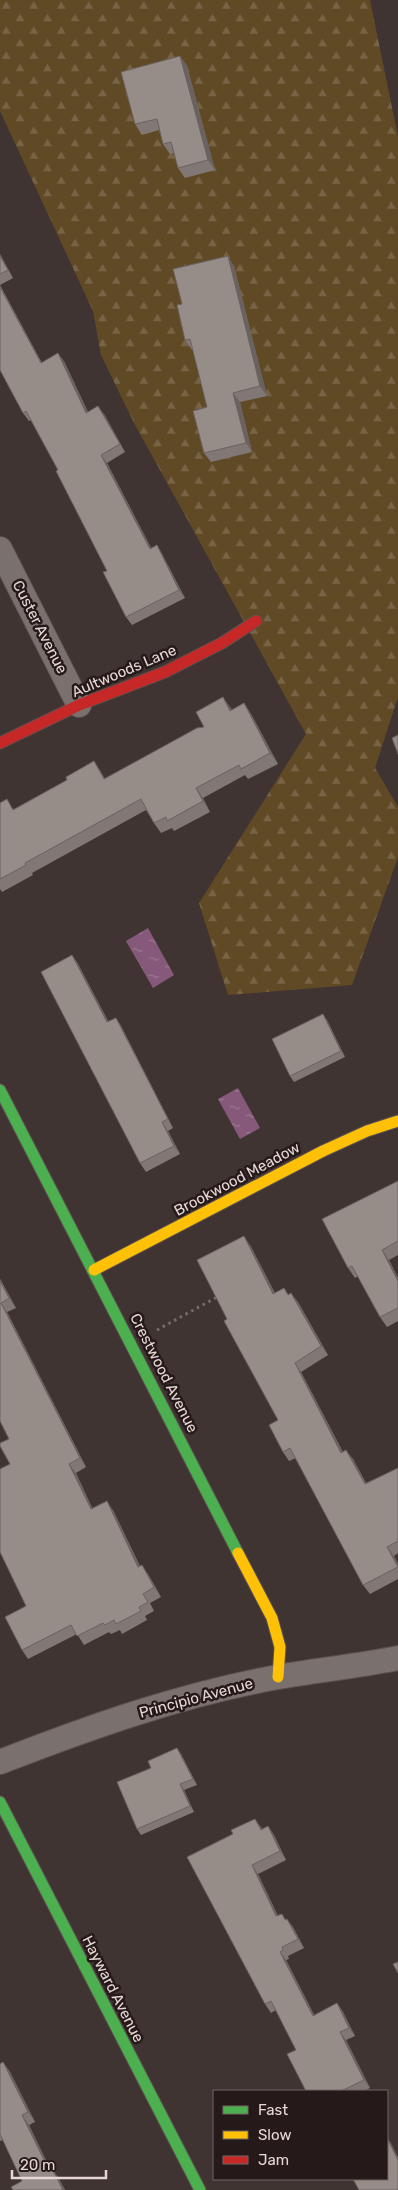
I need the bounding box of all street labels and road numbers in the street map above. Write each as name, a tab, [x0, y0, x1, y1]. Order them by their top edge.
street label: Custer Avenue	[9, 577, 71, 677]
street label: Aultwoods Lane	[69, 641, 179, 701]
street label: Brookwood Meadow	[171, 1138, 303, 1220]
street label: Crestwood Avenue	[126, 1310, 202, 1436]
street label: Principio Avenue	[137, 1674, 255, 1722]
street label: Hayward Avenue	[78, 1933, 148, 2045]

